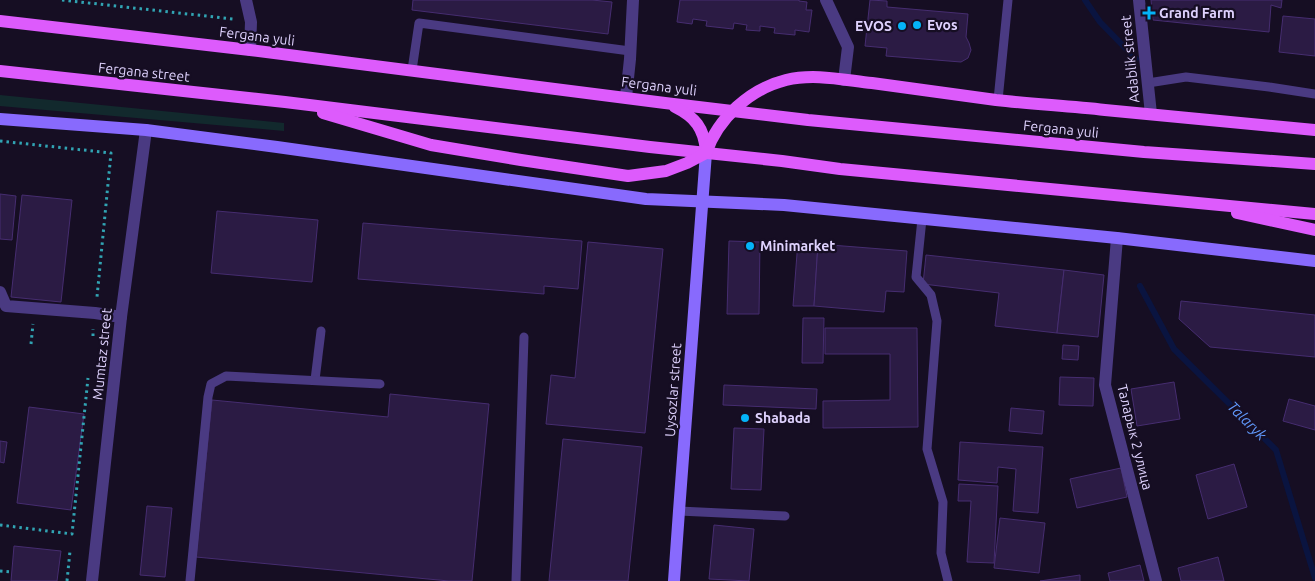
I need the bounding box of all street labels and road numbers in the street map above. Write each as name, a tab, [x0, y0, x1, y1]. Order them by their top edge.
street label: Adablik street	[1117, 14, 1143, 104]
street label: Fergana yuli	[218, 23, 296, 49]
street label: Fergana street	[97, 59, 191, 85]
street label: Fergana yuli	[620, 73, 698, 99]
street label: Fergana yuli	[1022, 117, 1100, 141]
street label: Mumtаz street	[89, 307, 115, 401]
street label: Uysozlar street	[662, 342, 684, 438]
street label: Таларык 2 улица	[1114, 383, 1156, 491]

